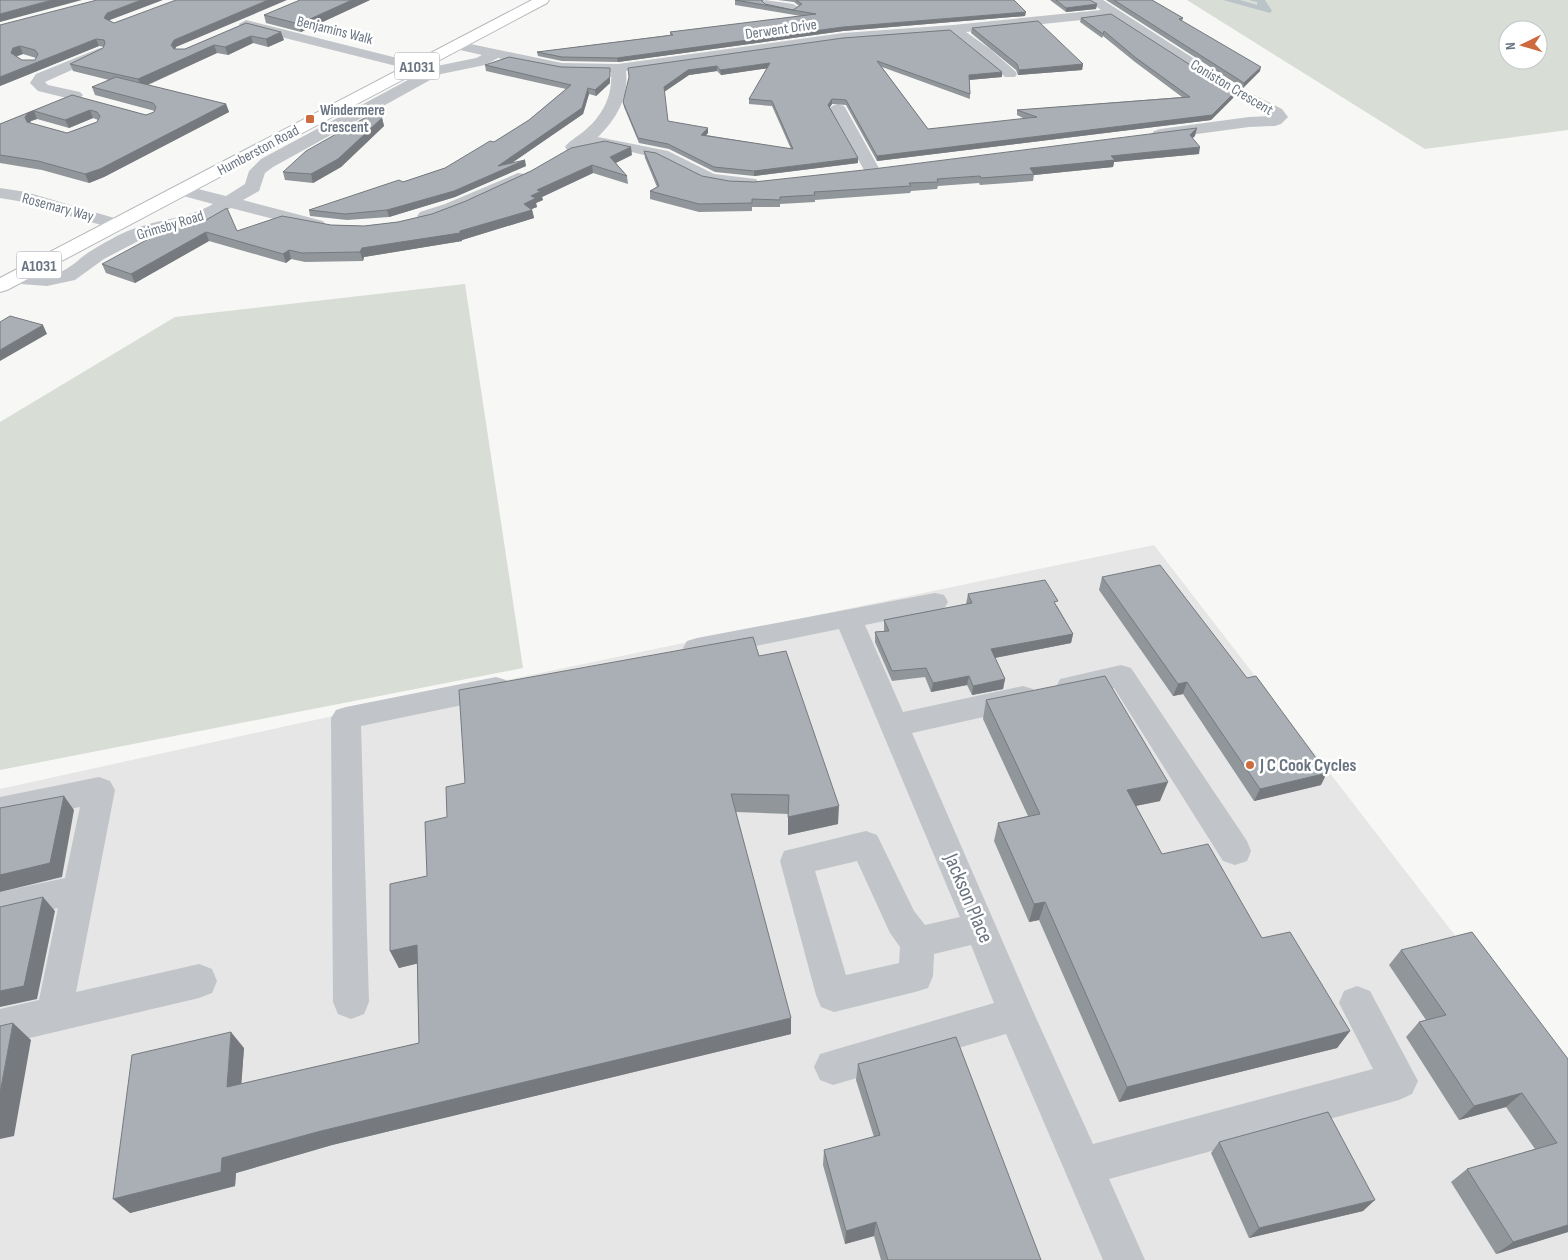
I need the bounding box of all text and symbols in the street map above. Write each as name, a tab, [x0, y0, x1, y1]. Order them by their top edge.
street label: Benjamins Walk	[295, 12, 375, 49]
street label: Derwent Drive	[744, 15, 818, 44]
north arrow	[1498, 20, 1548, 70]
text: N	[1502, 42, 1519, 51]
road number: A1031	[394, 52, 440, 80]
street label: Coniston Crescent	[1187, 55, 1277, 120]
place label: Windermere Crescent	[320, 101, 385, 137]
marker: Windermere Crescent	[304, 113, 316, 125]
street label: Humberston Road	[214, 121, 302, 180]
street label: Rosemary Way	[20, 189, 96, 226]
street label: Grimsby Road	[134, 206, 206, 245]
road number: A1031	[16, 252, 62, 278]
place label: J C Cook Cycles	[1259, 755, 1357, 776]
marker: J C Cook Cycles	[1244, 759, 1256, 771]
street label: Jackson Place	[938, 849, 999, 947]

